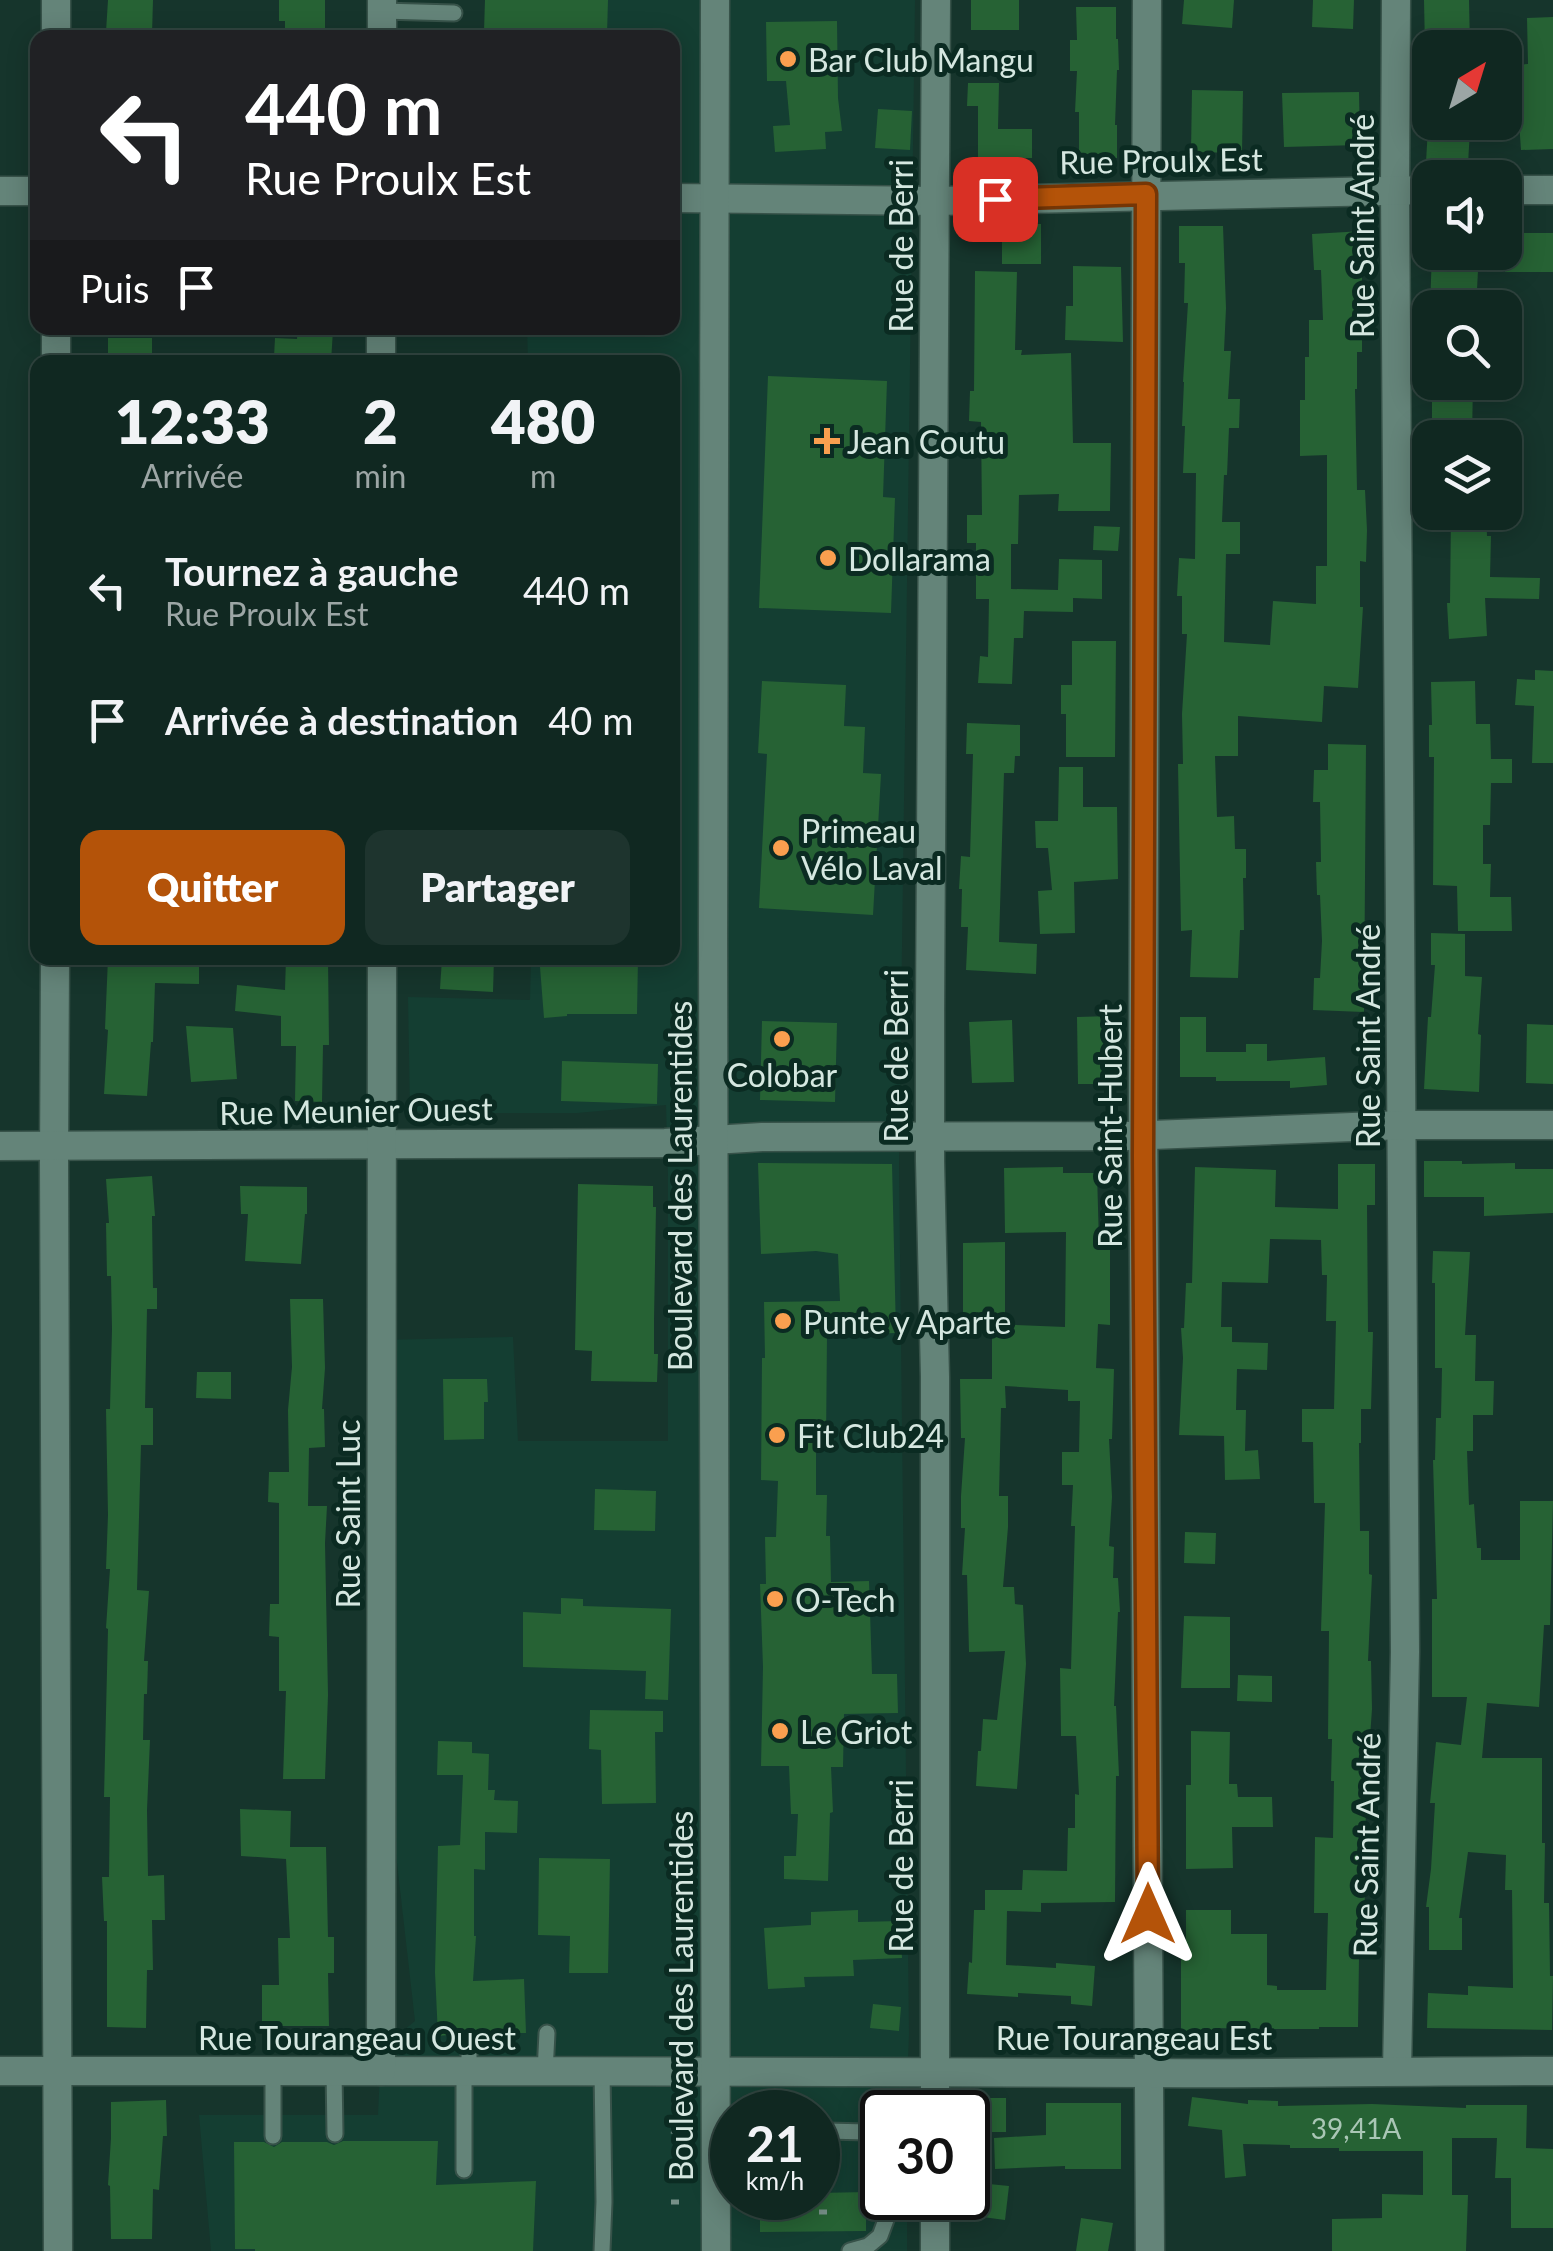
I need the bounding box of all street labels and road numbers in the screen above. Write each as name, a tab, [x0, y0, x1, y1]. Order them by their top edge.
street label: Rue Saint André	[1342, 114, 1381, 338]
street label: Rue Proulx Est	[1059, 139, 1264, 181]
street label: Rue de Berri	[881, 159, 920, 333]
street label: Rue Saint André	[1348, 924, 1387, 1148]
street label: Rue de Berri	[876, 969, 915, 1143]
street label: Boulevard des Laurentides	[660, 1001, 699, 1371]
street label: Rue Saint-Hubert	[1090, 1003, 1129, 1248]
street label: Rue Meunier Ouest	[219, 1088, 493, 1132]
street label: Rue Saint Luc	[328, 1420, 367, 1608]
street label: Rue Saint André	[1345, 1732, 1387, 1958]
street label: Rue de Berri	[881, 1779, 920, 1953]
street label: Boulevard des Laurentides	[661, 1811, 700, 2181]
street label: Rue Tourangeau Ouest	[198, 2018, 517, 2057]
street label: Rue Tourangeau Est	[996, 2018, 1273, 2057]

